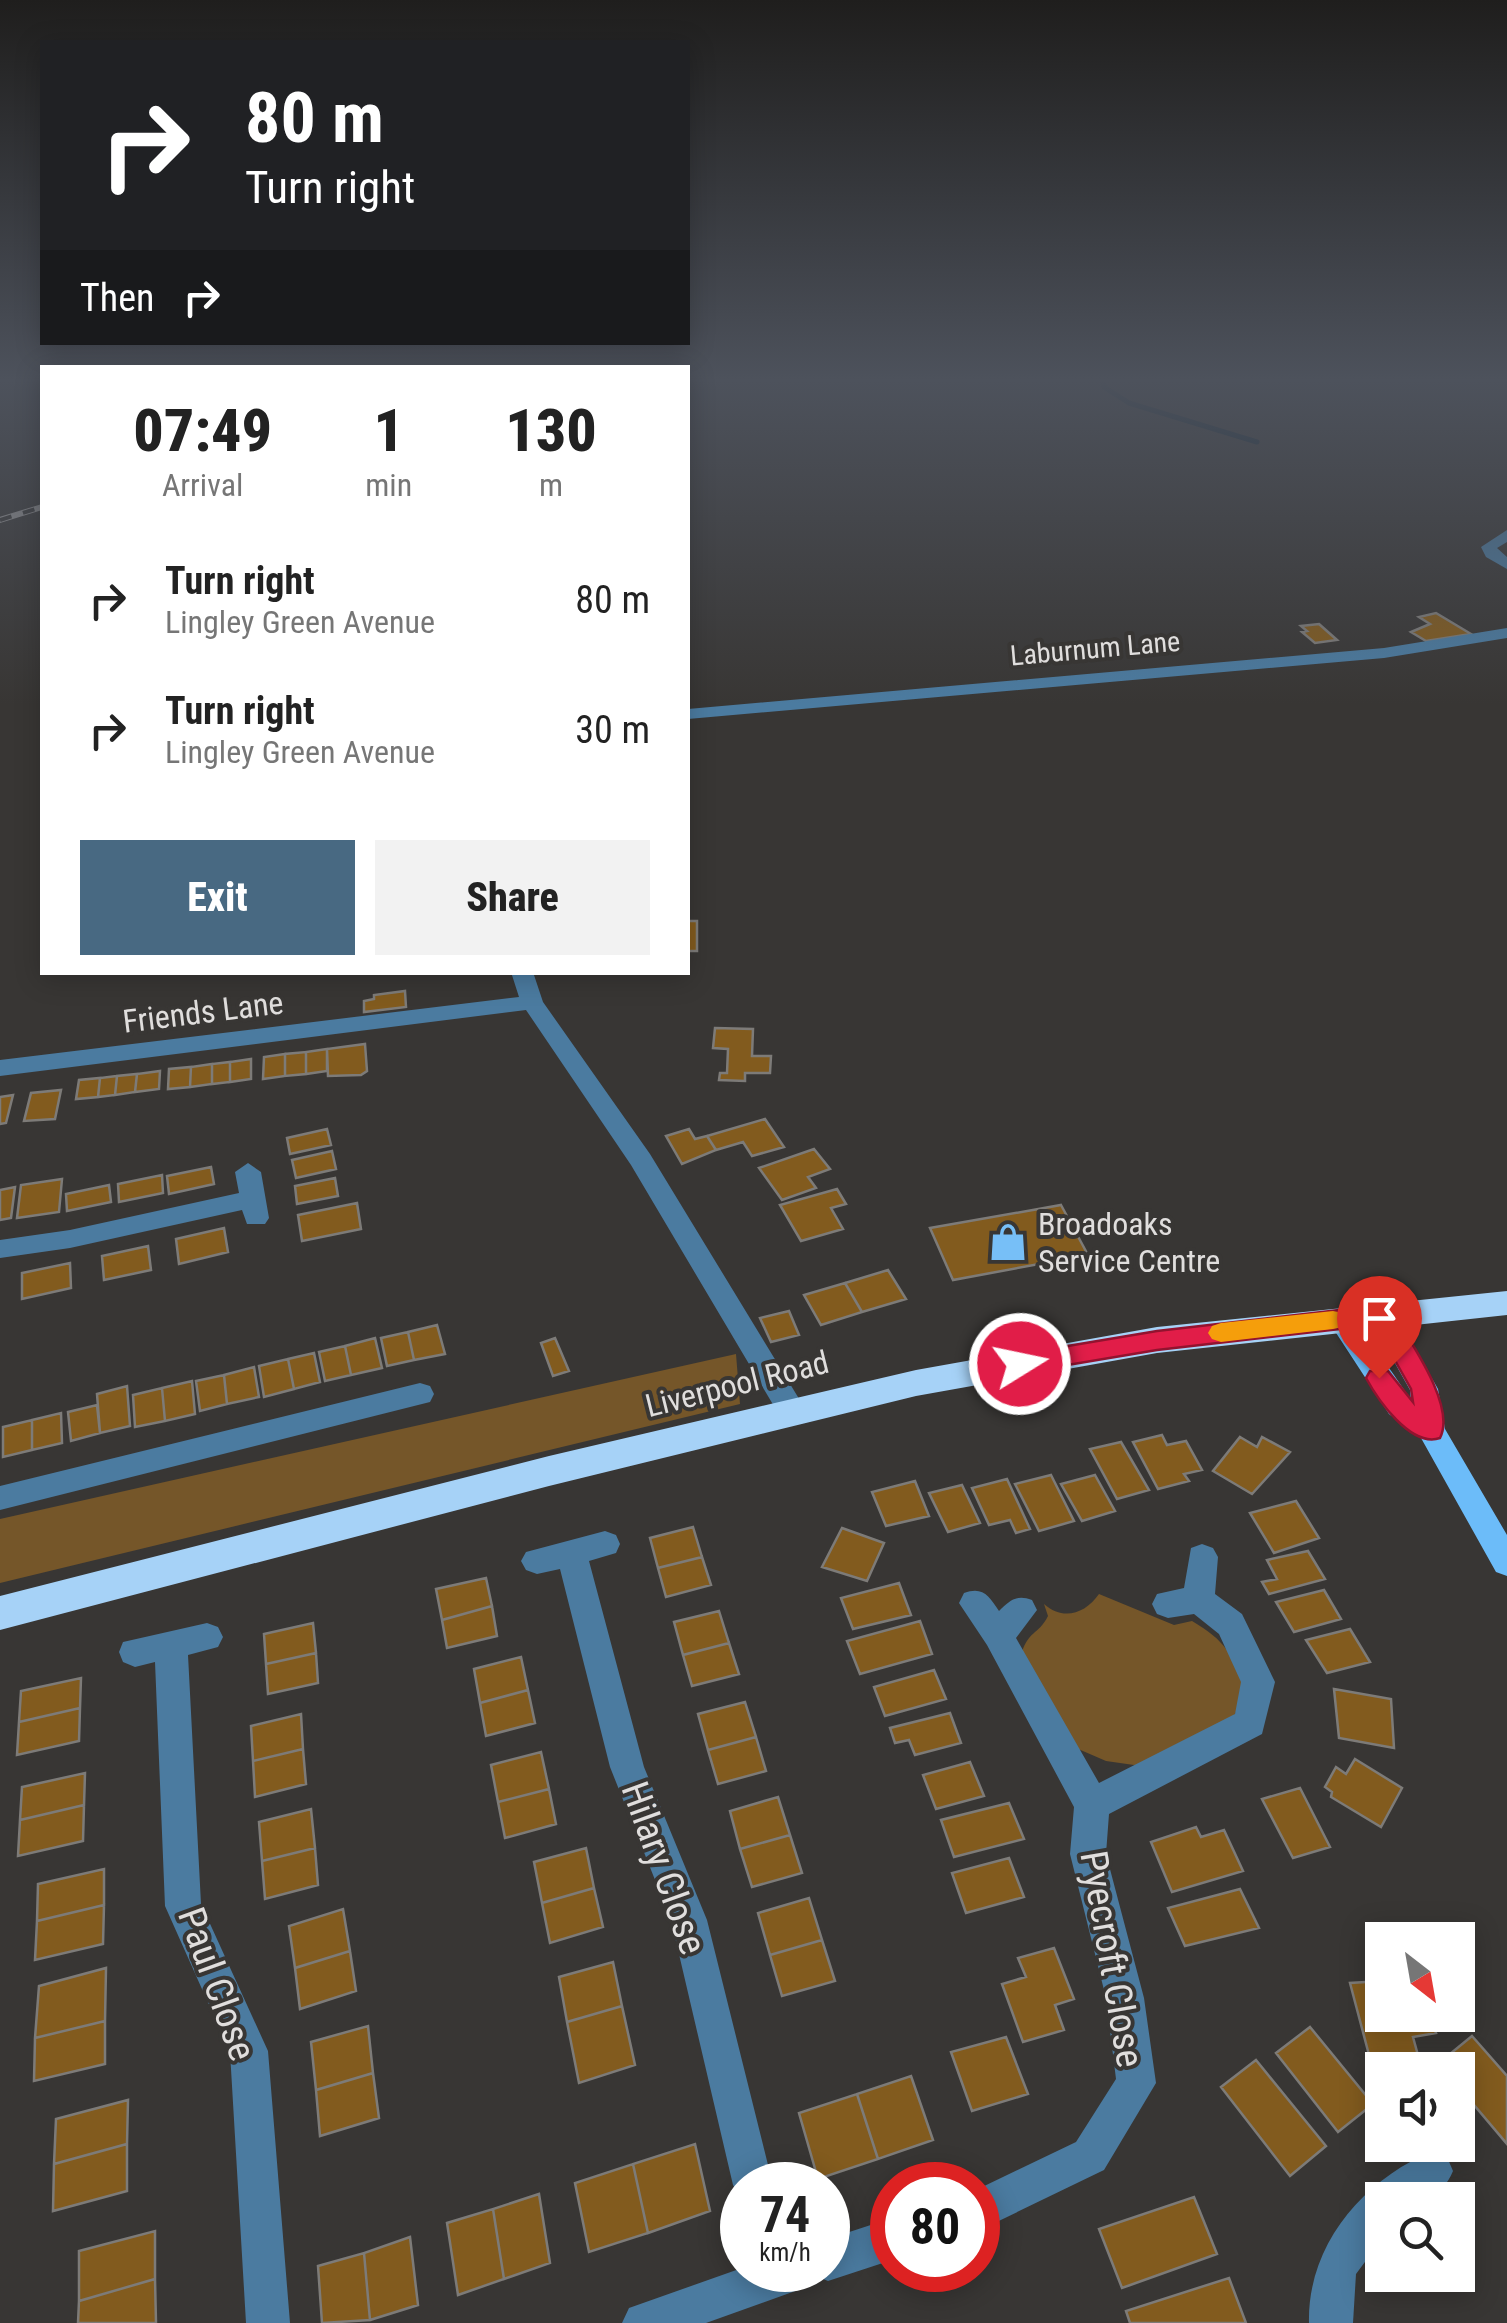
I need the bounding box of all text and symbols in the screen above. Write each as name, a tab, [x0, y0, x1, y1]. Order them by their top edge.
text: 80 m	[245, 77, 384, 159]
icon: right	[80, 80, 210, 210]
text: Turn right	[245, 161, 415, 214]
icon: right	[174, 270, 229, 325]
text: Then	[80, 276, 154, 320]
text: 07:49	[133, 395, 272, 466]
text: 1	[373, 395, 404, 466]
text: 130	[505, 395, 597, 466]
text: Arrival	[162, 466, 243, 504]
text: min	[365, 466, 412, 504]
text: m	[539, 466, 563, 504]
text: Turn right	[165, 559, 315, 603]
icon: right	[80, 573, 135, 628]
text: 80 m	[575, 578, 650, 622]
text: Lingley Green Avenue	[165, 603, 435, 641]
street label: Laburnum Lane	[1009, 625, 1181, 672]
text: Turn right	[165, 689, 315, 733]
icon: right	[80, 703, 135, 758]
text: 30 m	[575, 708, 650, 752]
text: Lingley Green Avenue	[165, 733, 435, 771]
button: Exit	[80, 840, 355, 955]
button: Share	[375, 840, 650, 955]
street label: Friends Lane	[121, 983, 285, 1041]
place label: Broadoaks Service Centre	[1038, 1205, 1220, 1280]
shop icon: Broadoaks Service Centre	[987, 1221, 1029, 1263]
pin	[1337, 1276, 1422, 1379]
icon: arrive	[1352, 1291, 1407, 1346]
position arrow	[968, 1312, 1072, 1416]
street label: Liverpool Road	[641, 1343, 833, 1425]
street label: Hilary Close	[613, 1776, 715, 1960]
street label: Pyecroft Close	[1071, 1847, 1153, 2071]
street label: Paul Close	[169, 1902, 265, 2066]
north arrow	[1365, 1922, 1475, 2032]
map controls	[1365, 1922, 1475, 2292]
button: sound	[1365, 2052, 1475, 2162]
speed limit sign: 80	[870, 2162, 1000, 2292]
button: search	[1365, 2182, 1475, 2292]
text: 74	[760, 2186, 810, 2244]
text: km/h	[759, 2238, 811, 2267]

